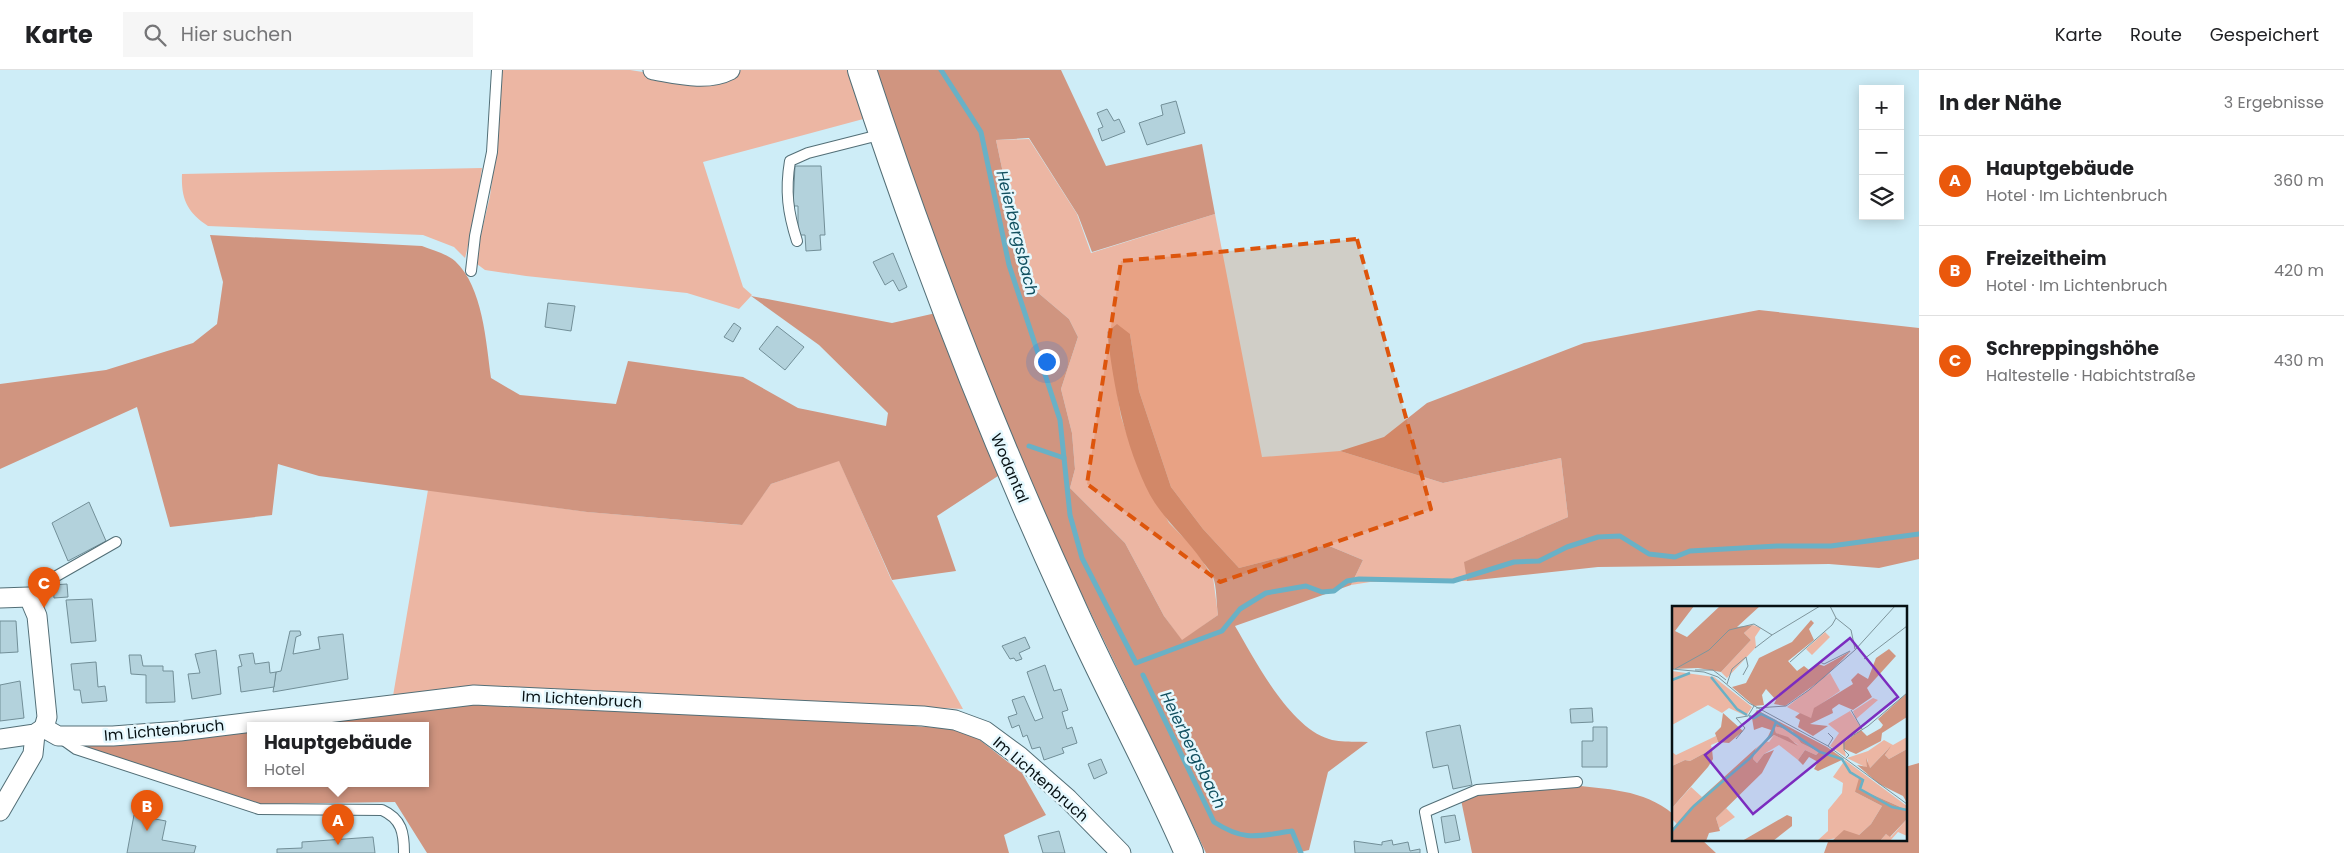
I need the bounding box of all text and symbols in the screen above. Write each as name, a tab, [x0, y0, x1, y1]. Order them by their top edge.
search box	[123, 12, 473, 57]
text: Karte	[25, 18, 93, 51]
icon: search	[141, 21, 169, 49]
text: Hier suchen	[181, 21, 292, 48]
text: Karte	[2055, 22, 2102, 47]
text: Route	[2130, 22, 2182, 47]
text: Gespeichert	[2210, 22, 2319, 47]
map controls	[1859, 85, 1904, 220]
button: +	[1859, 85, 1904, 130]
text: In der Nähe	[1939, 88, 2062, 117]
text: 3 Ergebnisse	[2224, 91, 2324, 114]
button: −	[1859, 130, 1904, 175]
text: Hauptgebäude	[1986, 155, 2134, 182]
water label: Heierbergsbach	[990, 168, 1044, 298]
text: A	[1949, 169, 1961, 192]
text: 360 m	[2274, 169, 2324, 192]
button: layers	[1859, 175, 1904, 220]
text: Hotel · Im Lichtenbruch	[1986, 184, 2167, 207]
text: Freizeitheim	[1986, 245, 2107, 272]
text: B	[1950, 259, 1960, 282]
text: 420 m	[2274, 259, 2324, 282]
text: Hotel · Im Lichtenbruch	[1986, 274, 2167, 297]
text: Schreppingshöhe	[1986, 335, 2159, 362]
your location	[1034, 349, 1060, 375]
text: C	[1949, 349, 1961, 372]
text: 430 m	[2274, 349, 2324, 372]
text: Haltestelle · Habichtstraße	[1986, 364, 2196, 387]
street label: Wodantal	[986, 430, 1034, 506]
pin: C	[28, 567, 60, 608]
inset map	[1672, 606, 1906, 840]
street label: Im Lichtenbruch	[521, 685, 643, 713]
water label: Heierbergsbach	[1155, 687, 1231, 813]
street label: Im Lichtenbruch	[103, 714, 225, 746]
popup	[247, 722, 429, 787]
text: Hauptgebäude	[264, 729, 412, 756]
street label: Im Lichtenbruch	[989, 732, 1093, 826]
text: Hotel	[264, 758, 305, 781]
pin: B	[131, 790, 163, 831]
pin: A	[322, 804, 354, 845]

